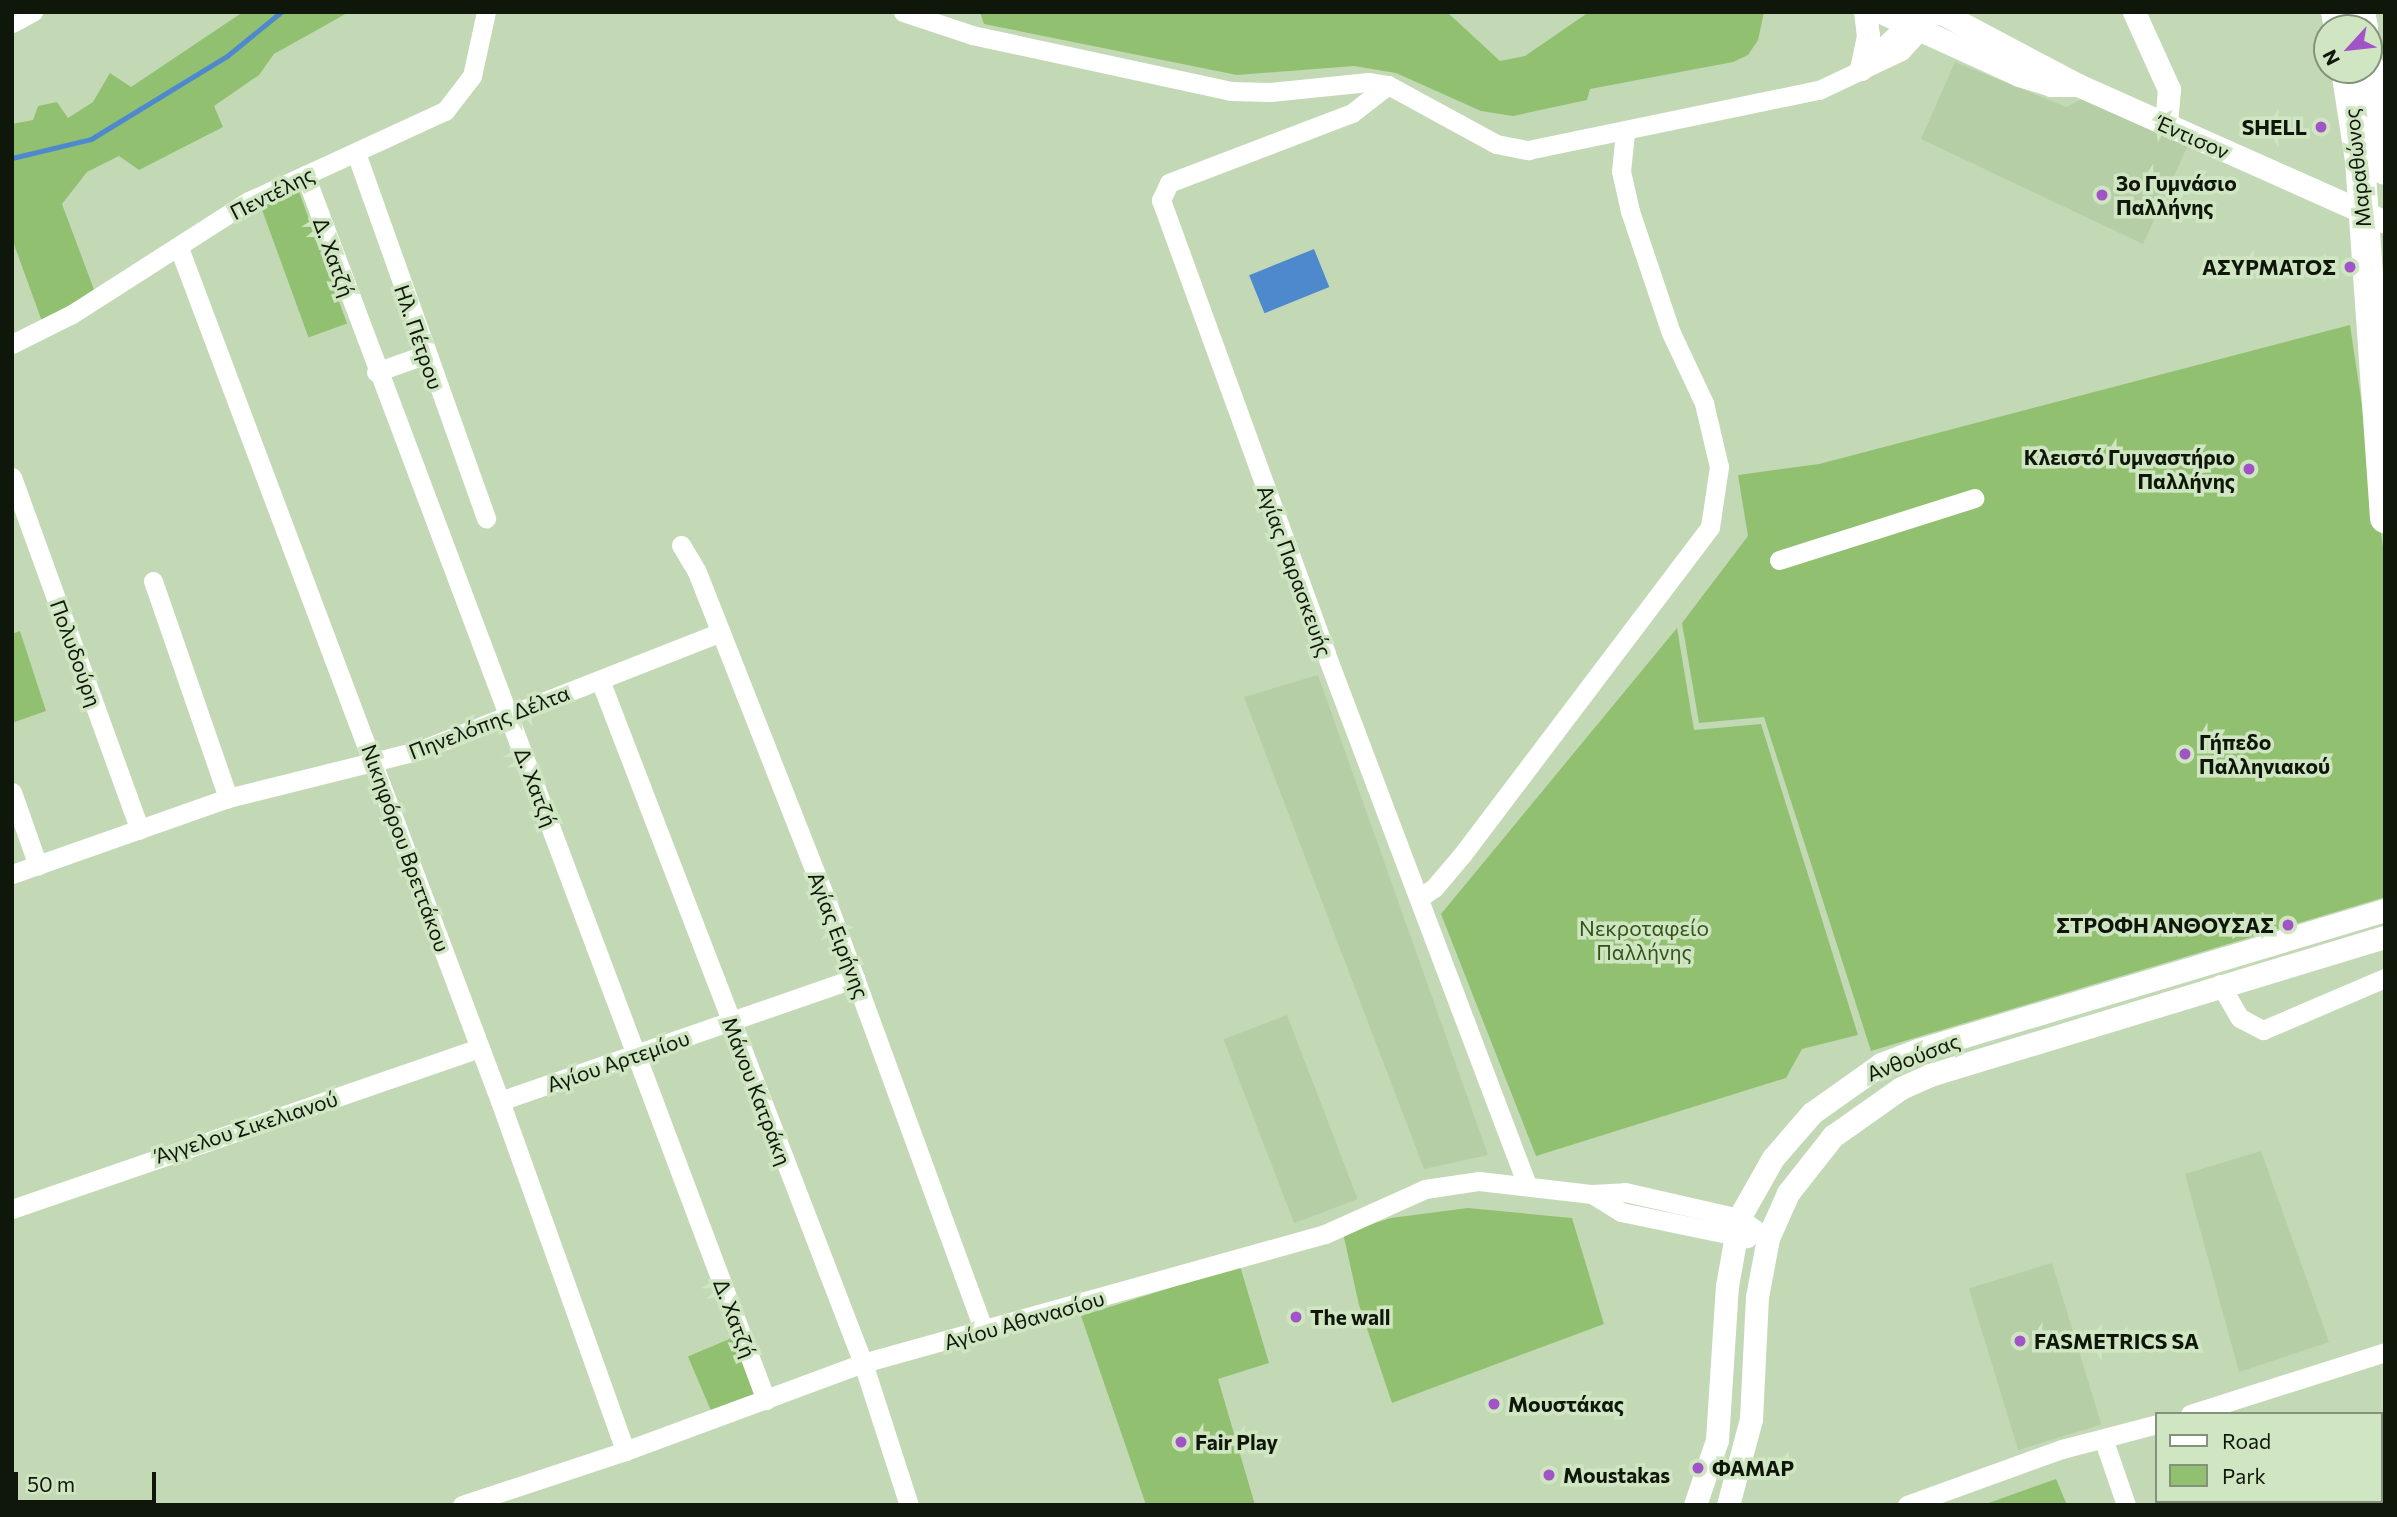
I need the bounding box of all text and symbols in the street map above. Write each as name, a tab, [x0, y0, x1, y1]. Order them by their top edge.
north arrow	[2313, 14, 2383, 84]
text: N	[2317, 46, 2344, 69]
street label: Μαραθώνος	[2338, 107, 2376, 229]
street label: Έντισον	[2153, 110, 2233, 164]
place label: SHELL	[2242, 114, 2307, 140]
marker: SHELL	[2313, 119, 2329, 135]
street label: Πεντέλης	[226, 161, 318, 225]
place label: 3ο Γυμνάσιο Παλλήνης	[2116, 170, 2237, 220]
marker: 3ο Γυμνάσιο Παλλήνης	[2094, 187, 2110, 203]
street label: Δ. Χατζή	[308, 214, 360, 300]
place label: ΑΣΥΡΜΑΤΟΣ	[2202, 254, 2336, 280]
marker: ΑΣΥΡΜΑΤΟΣ	[2342, 259, 2358, 275]
street label: Ηλ. Πέτρου	[389, 281, 449, 393]
place label: Κλειστό Γυμναστήριο Παλλήνης	[2024, 444, 2235, 494]
marker: Κλειστό Γυμναστήριο Παλλήνης	[2241, 461, 2257, 477]
street label: Αγίας Παρασκευής	[1252, 482, 1338, 660]
street label: Πολυδούρη	[45, 596, 107, 710]
street label: Πηνελόπης Δέλτα	[405, 680, 573, 764]
place label: Γήπεδο Παλληνιακού	[2199, 729, 2330, 779]
street label: Νικηφόρου Βρεττάκου	[357, 741, 455, 955]
street label: Δ. Χατζή	[509, 744, 563, 830]
marker: Γήπεδο Παλληνιακού	[2177, 746, 2193, 762]
street label: Αγίας Ειρήνης	[803, 868, 875, 1002]
place label: ΣΤΡΟΦΗ ΑΝΘΟΥΣΑΣ	[2056, 912, 2274, 938]
park label: Νεκροταφείο Παλλήνης	[1579, 915, 1709, 965]
marker: ΣΤΡΟΦΗ ΑΝΘΟΥΣΑΣ	[2280, 917, 2296, 933]
street label: Μάνου Κατράκη	[717, 1013, 797, 1169]
street label: Αγίου Αρτεμίου	[543, 1025, 693, 1097]
street label: Ανθούσας	[1863, 1028, 1963, 1086]
street label: Άγγελου Σικελιανού	[151, 1086, 341, 1168]
street label: Δ. Χατζή	[708, 1275, 762, 1361]
street label: Αγίου Αθανασίου	[941, 1285, 1107, 1355]
place label: The wall	[1310, 1304, 1391, 1330]
marker: The wall	[1288, 1309, 1304, 1325]
place label: FASMETRICS SA	[2034, 1328, 2199, 1354]
marker: FASMETRICS SA	[2012, 1333, 2028, 1349]
place label: Μουστάκας	[1508, 1391, 1624, 1417]
marker: Μουστάκας	[1486, 1396, 1502, 1412]
legend	[2156, 1412, 2383, 1503]
text: Road	[2222, 1428, 2271, 1453]
place label: Fair Play	[1195, 1429, 1278, 1455]
marker: Fair Play	[1173, 1434, 1189, 1450]
place label: ΦΑΜΑΡ	[1712, 1455, 1794, 1481]
scale bar	[18, 1458, 159, 1502]
marker: ΦΑΜΑΡ	[1690, 1460, 1706, 1476]
place label: Moustakas	[1563, 1462, 1670, 1488]
text: Park	[2222, 1463, 2266, 1488]
marker: Moustakas	[1541, 1467, 1557, 1483]
text: 50 m	[27, 1471, 75, 1496]

